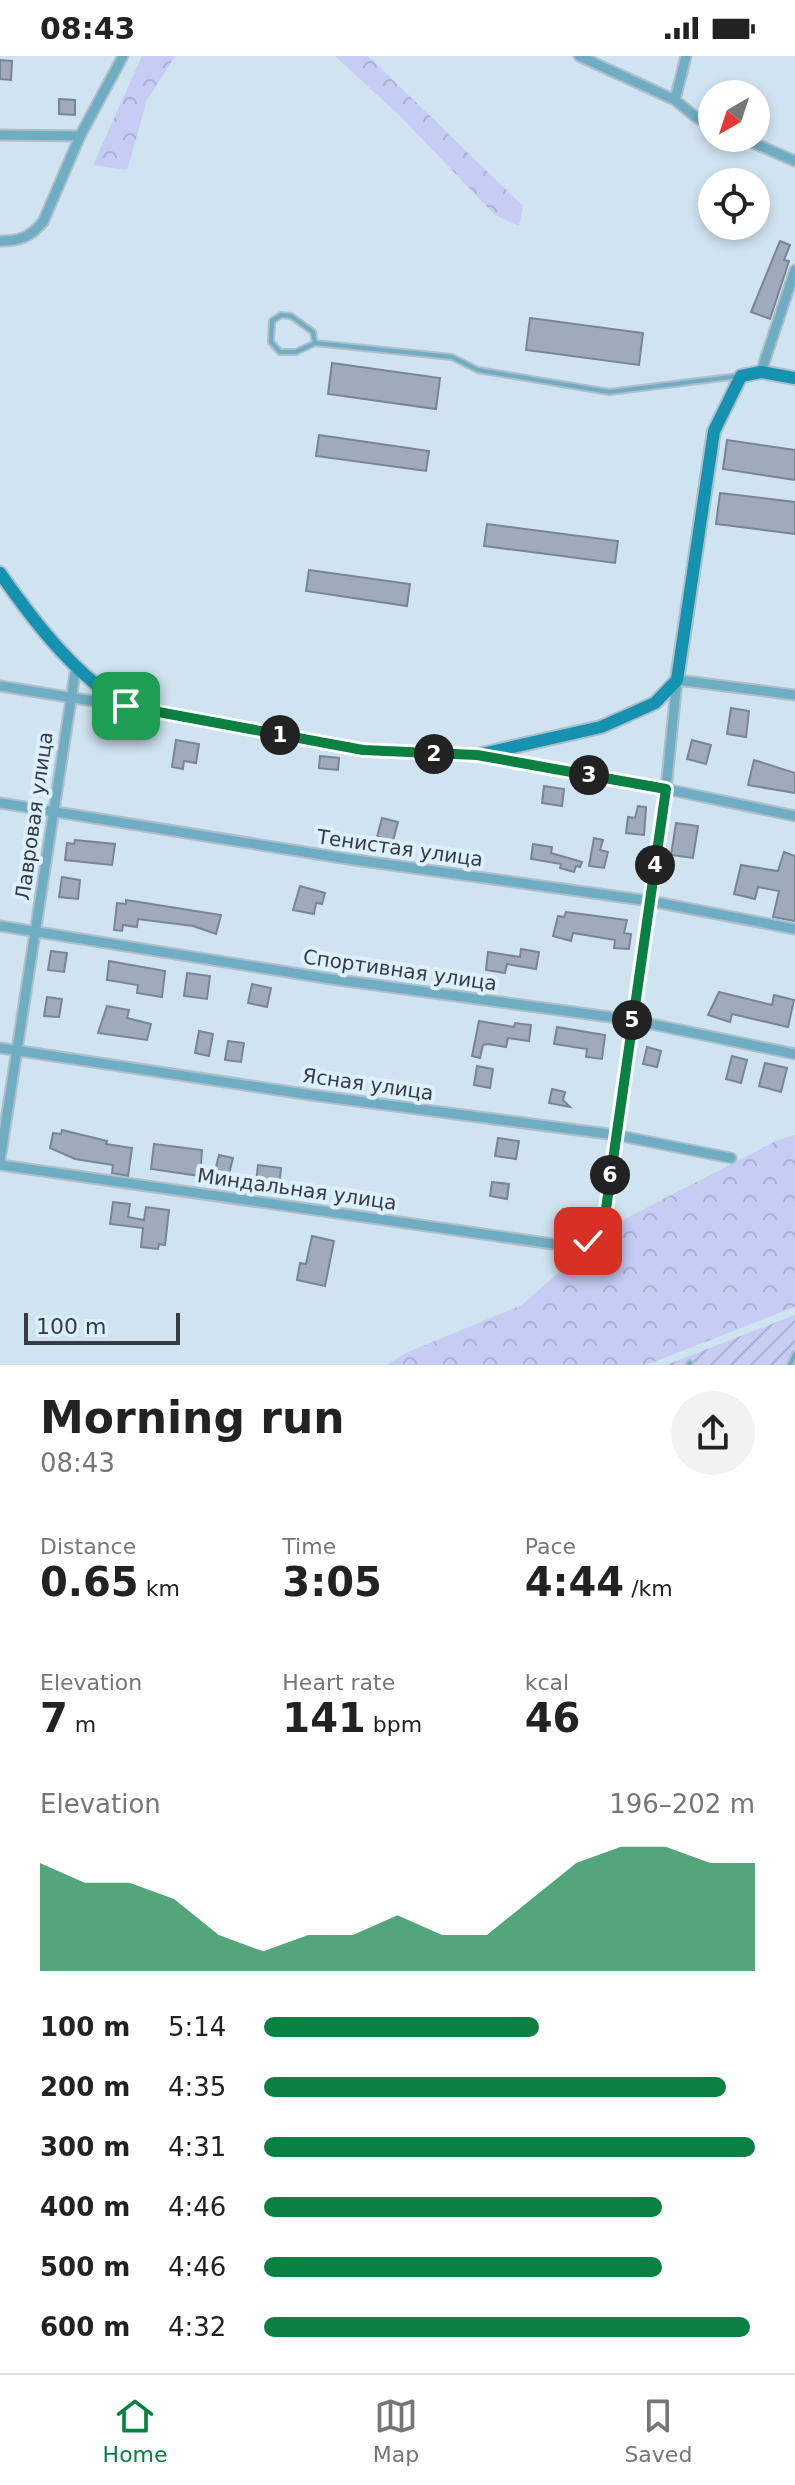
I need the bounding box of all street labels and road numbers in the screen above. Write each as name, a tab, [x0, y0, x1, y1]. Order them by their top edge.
street label: Лавровая улица	[10, 730, 58, 902]
street label: Тенистая улица	[314, 824, 485, 872]
street label: Спортивная улица	[301, 945, 499, 995]
street label: Ясная улица	[301, 1063, 435, 1105]
street label: Миндальная улица	[196, 1163, 398, 1215]

